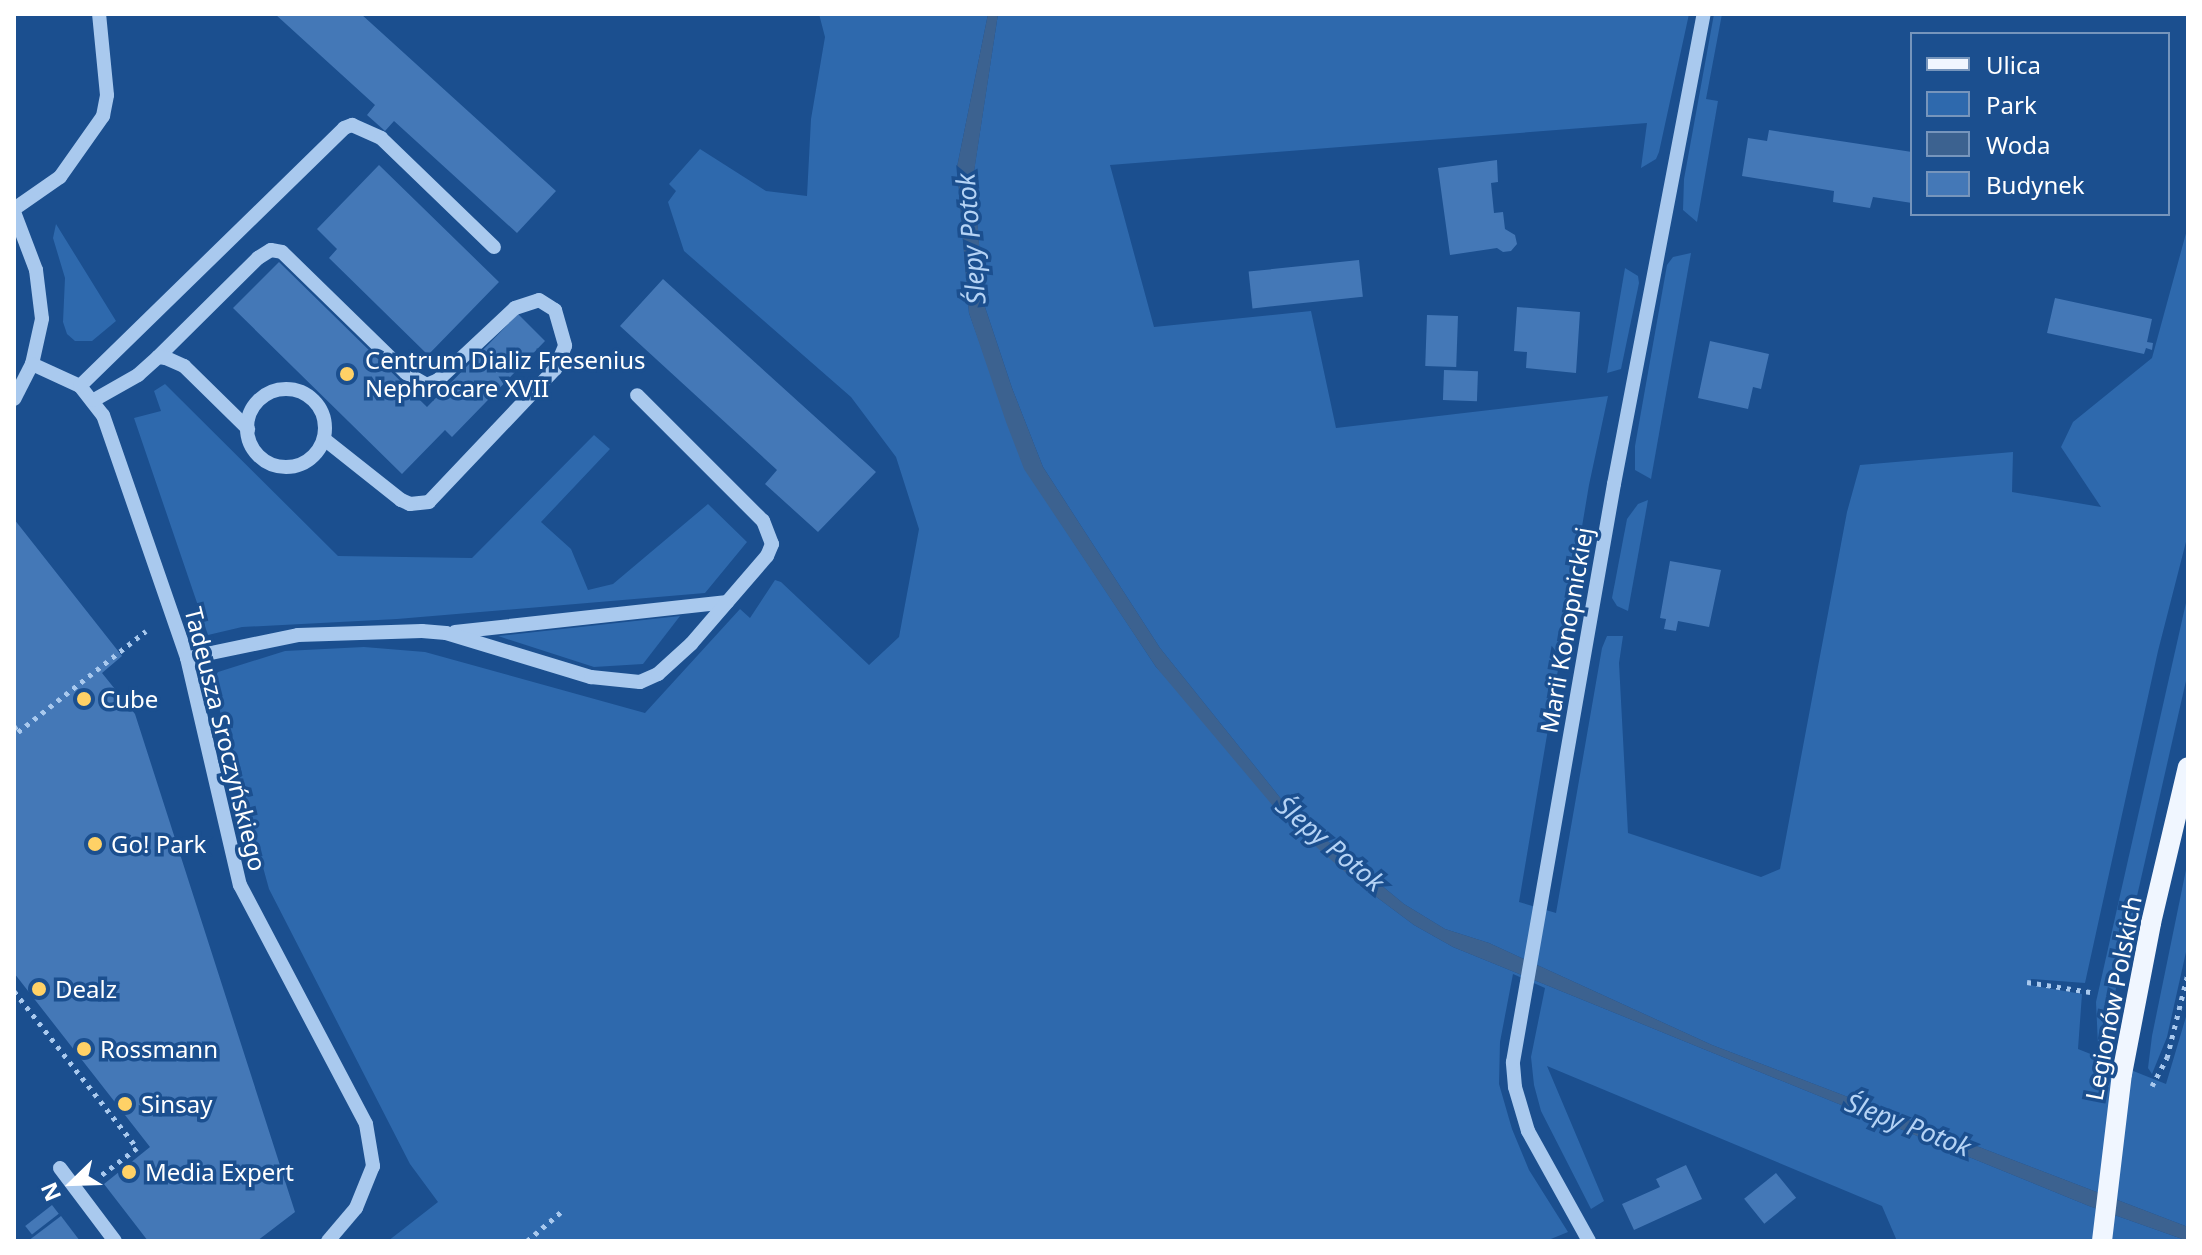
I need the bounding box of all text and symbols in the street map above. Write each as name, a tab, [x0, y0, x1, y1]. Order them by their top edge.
legend	[1910, 32, 2170, 216]
text: Ulica	[1986, 48, 2041, 81]
text: Park	[1986, 88, 2037, 121]
text: Woda	[1986, 128, 2051, 161]
text: Budynek	[1986, 168, 2085, 201]
water label: Ślepy Potok	[950, 172, 992, 306]
place label: Centrum Dializ Fresenius Nephrocare XVII	[365, 346, 646, 402]
marker: Centrum Dializ Fresenius Nephrocare XVII	[336, 363, 358, 385]
street label: Marii Konopnickiej	[1534, 525, 1598, 735]
street label: Tadeusza Sroczyńskiego	[179, 604, 273, 874]
place label: Cube	[100, 685, 158, 713]
marker: Cube	[75, 690, 93, 708]
water label: Ślepy Potok	[1270, 790, 1390, 898]
place label: Go! Park	[111, 830, 206, 858]
marker: Go! Park	[86, 835, 104, 853]
street label: Legionów Polskich	[2079, 893, 2147, 1103]
place label: Dealz	[55, 975, 117, 1003]
marker: Dealz	[30, 980, 48, 998]
place label: Rossmann	[100, 1035, 218, 1063]
marker: Rossmann	[75, 1040, 93, 1058]
water label: Ślepy Potok	[1841, 1087, 1975, 1163]
place label: Sinsay	[141, 1090, 212, 1118]
marker: Sinsay	[116, 1095, 134, 1113]
north arrow	[32, 1143, 112, 1223]
place label: Media Expert	[145, 1158, 294, 1186]
marker: Media Expert	[120, 1163, 138, 1181]
text: N	[33, 1178, 67, 1206]

